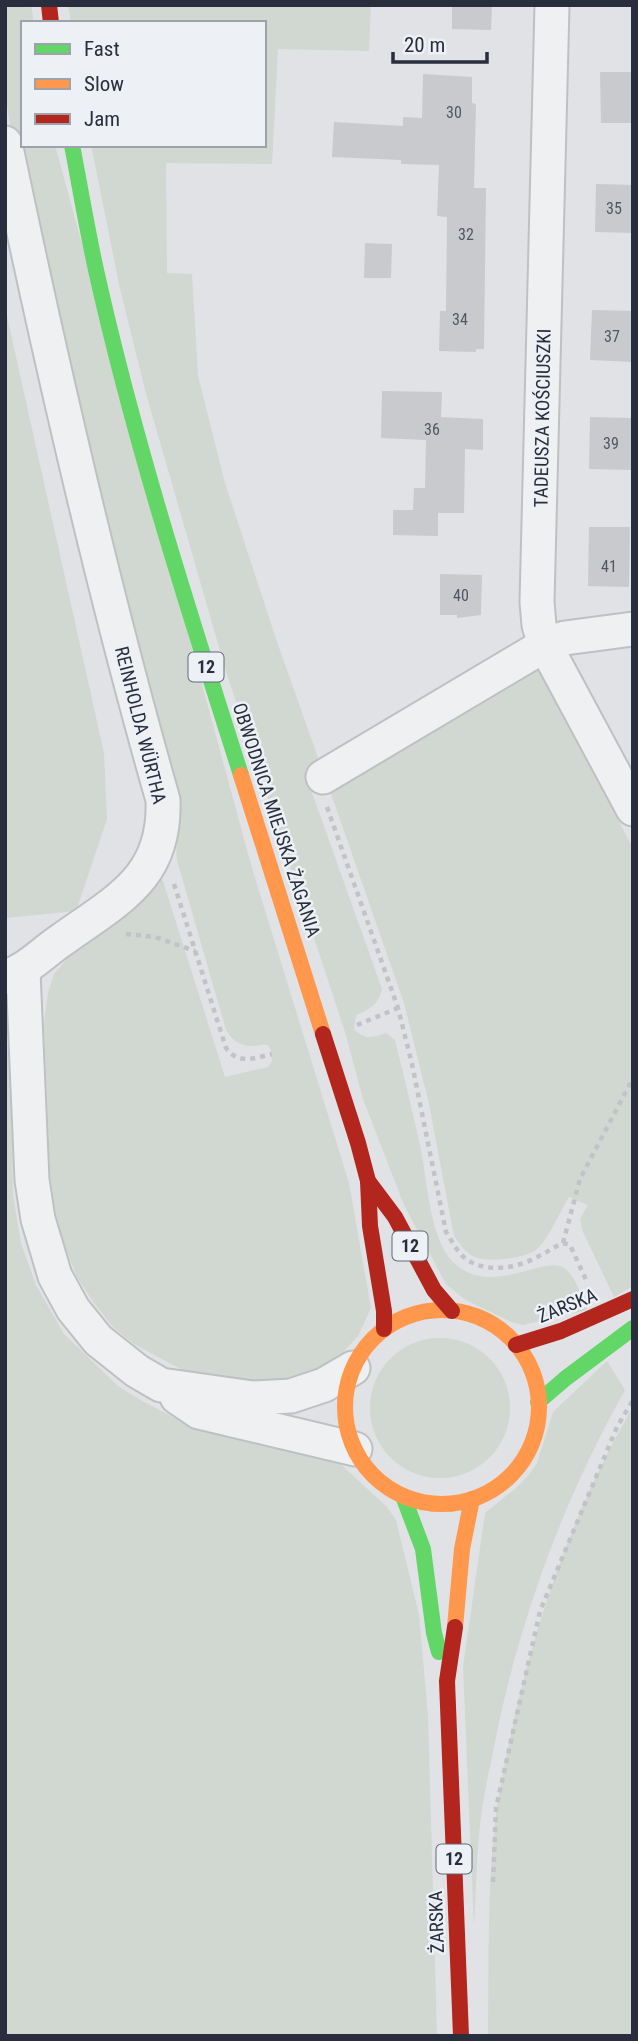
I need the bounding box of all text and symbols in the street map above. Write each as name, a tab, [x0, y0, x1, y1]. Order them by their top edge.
legend	[21, 21, 266, 147]
scale bar	[393, 21, 488, 65]
text: 20 m	[404, 33, 445, 57]
text: Fast	[84, 37, 120, 61]
text: Slow	[84, 72, 124, 96]
house number: 30	[446, 103, 462, 122]
text: Jam	[84, 107, 120, 131]
house number: 35	[606, 199, 622, 218]
house number: 32	[458, 225, 474, 244]
house number: 34	[452, 310, 468, 329]
house number: 37	[604, 327, 620, 346]
street label: TADEUSZA KOŚCIUSZKI	[529, 328, 556, 508]
house number: 36	[424, 420, 440, 439]
house number: 39	[603, 434, 619, 453]
house number: 41	[601, 557, 617, 576]
house number: 40	[453, 586, 469, 605]
street label: REINHOLDA WÜRTHA	[110, 644, 171, 806]
road number: 12	[188, 652, 224, 682]
street label: OBWODNICA MIEJSKA ŻAGANIA	[228, 700, 325, 940]
road number: 12	[392, 1232, 428, 1260]
street label: ŻARSKA	[534, 1283, 600, 1328]
road number: 12	[436, 1844, 472, 1873]
street label: ŻARSKA	[424, 1890, 449, 1954]

